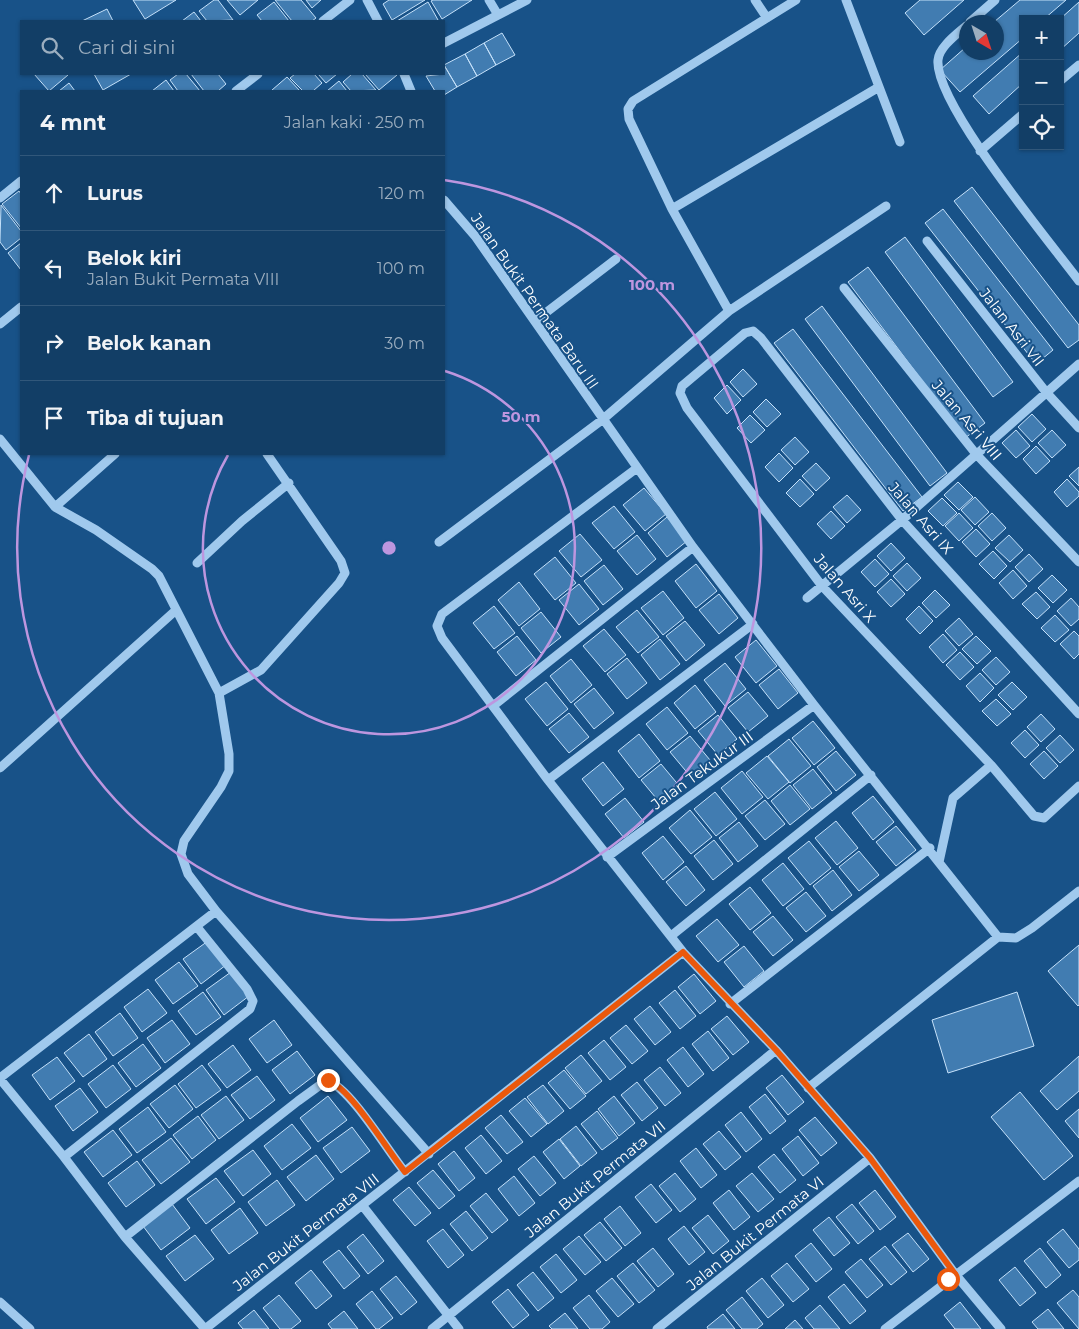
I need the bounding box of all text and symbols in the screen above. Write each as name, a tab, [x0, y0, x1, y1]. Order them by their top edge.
north arrow	[959, 15, 1004, 60]
map controls	[1019, 15, 1064, 150]
button: +	[1019, 15, 1064, 60]
search box	[20, 20, 445, 75]
icon: search	[38, 34, 66, 62]
text: Cari di sini	[78, 36, 175, 59]
button: −	[1019, 60, 1064, 105]
button: locate	[1019, 105, 1064, 150]
text: 4 mnt	[40, 110, 106, 135]
text: Jalan kaki · 250 m	[284, 113, 425, 132]
icon: ahead	[40, 179, 68, 207]
text: Lurus	[87, 182, 143, 205]
text: 120 m	[378, 184, 425, 203]
street label: Jalan Bukit Permata Baru III	[466, 209, 603, 393]
text: Belok kiri	[87, 247, 182, 270]
icon: left	[40, 254, 68, 282]
text: 100 m	[377, 259, 425, 278]
text: Jalan Bukit Permata VIII	[87, 270, 279, 289]
text: 100 m	[629, 275, 675, 294]
street label: Jalan Asri VII	[975, 283, 1049, 370]
icon: right	[40, 329, 68, 357]
text: Belok kanan	[87, 332, 211, 355]
text: 30 m	[384, 334, 425, 353]
street label: Jalan Asri VIII	[927, 375, 1006, 464]
icon: arrive	[40, 404, 68, 432]
text: Tiba di tujuan	[87, 407, 224, 430]
text: 50 m	[501, 407, 541, 426]
street label: Jalan Asri IX	[884, 477, 958, 558]
centre of rings	[380, 539, 398, 557]
street label: Jalan Asri X	[809, 549, 880, 626]
street label: Jalan Tekukur III	[646, 727, 757, 814]
route end	[317, 1069, 340, 1092]
street label: Jalan Bukit Permata VII	[520, 1116, 669, 1242]
street label: Jalan Bukit Permata VIII	[228, 1169, 383, 1296]
street label: Jalan Bukit Permata VI	[682, 1172, 828, 1295]
route start	[937, 1268, 960, 1291]

